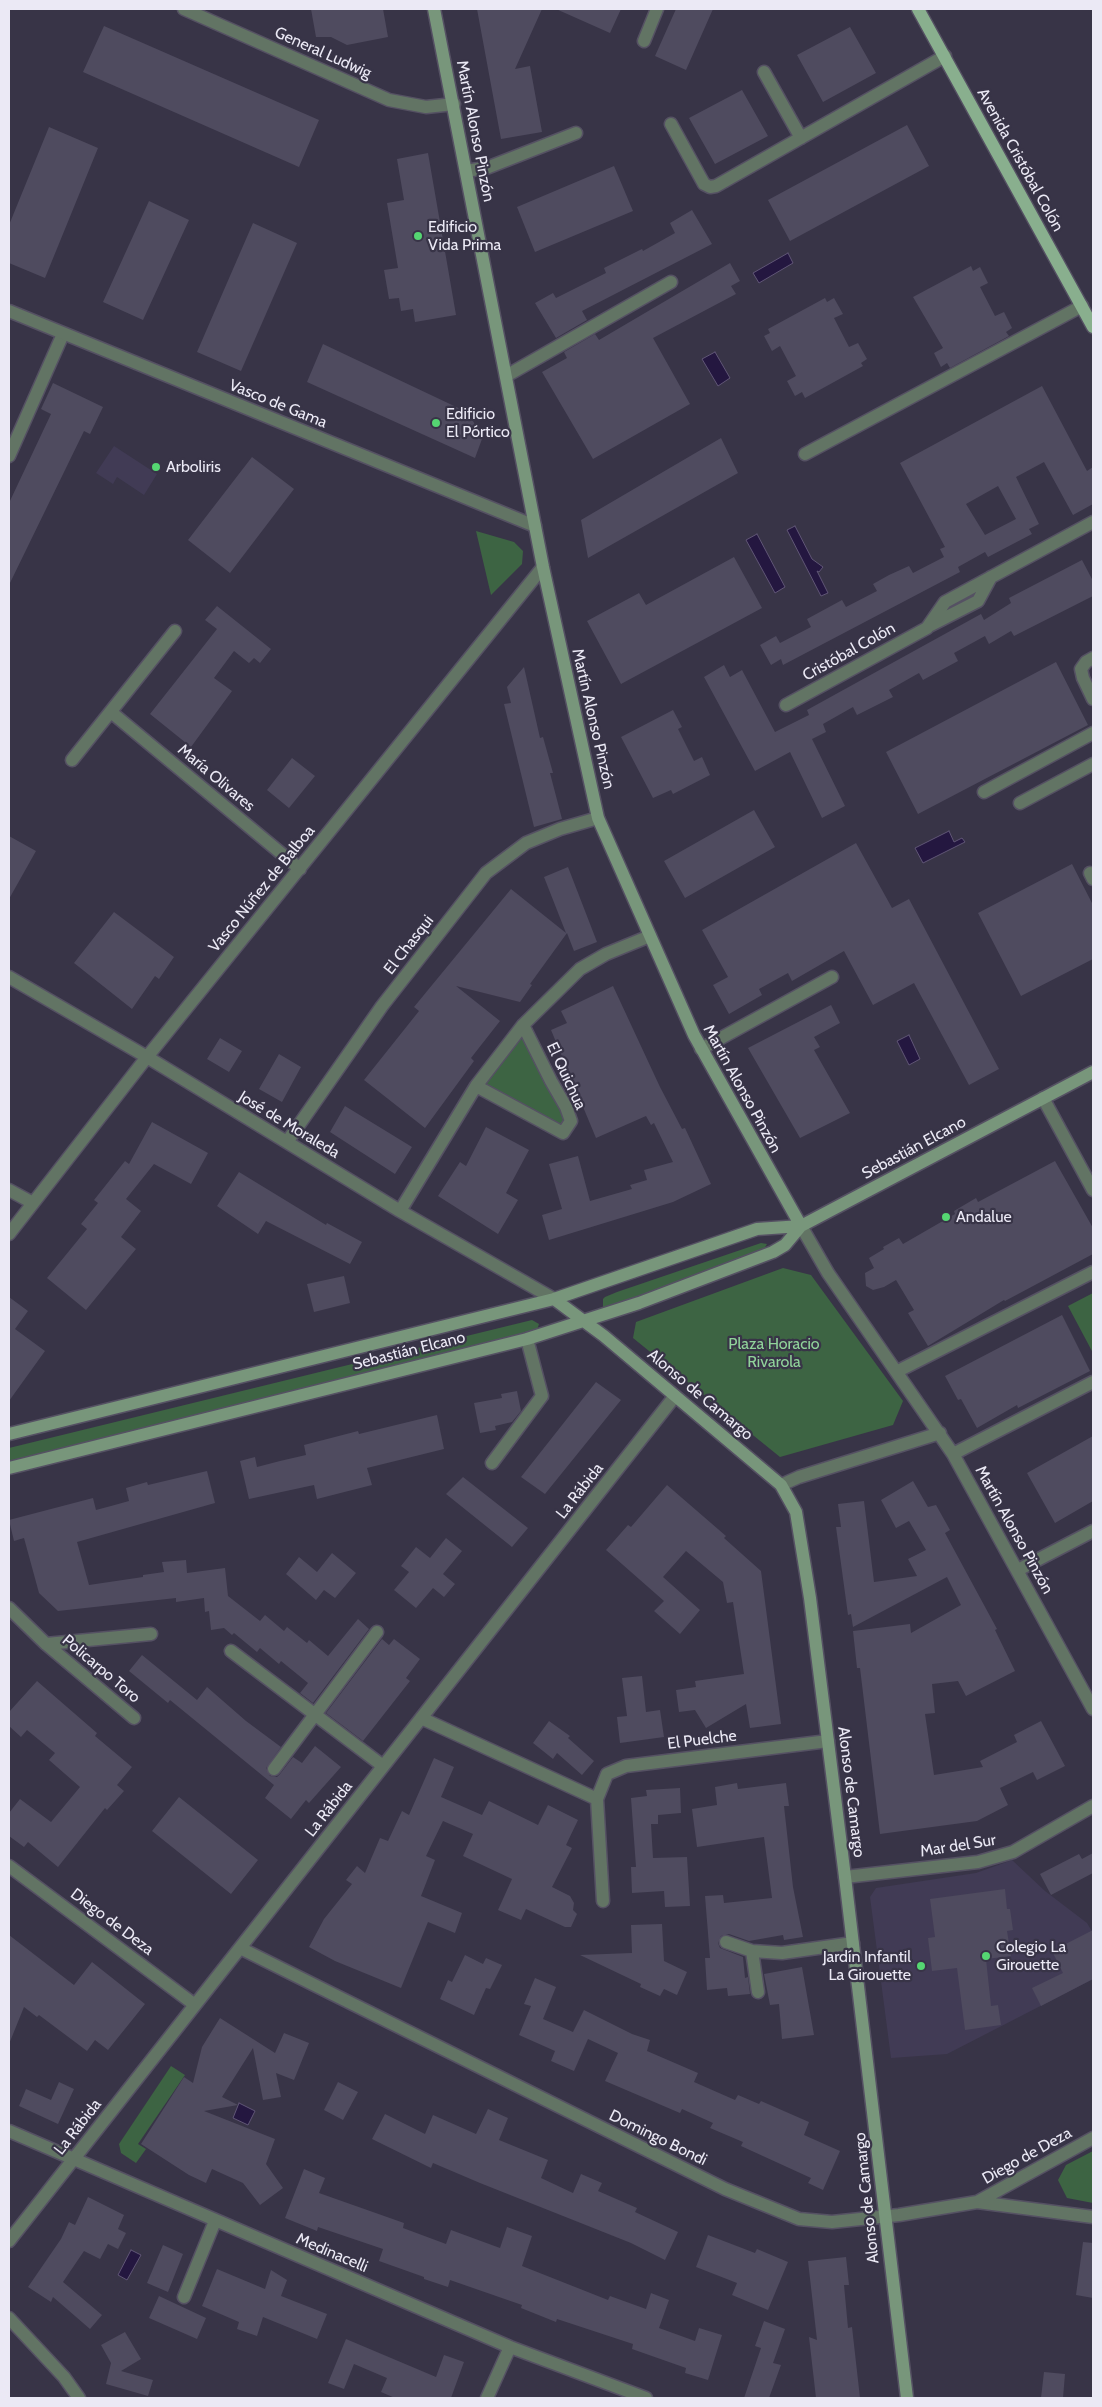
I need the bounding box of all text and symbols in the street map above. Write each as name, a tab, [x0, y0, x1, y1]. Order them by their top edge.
street label: General Ludwig	[272, 23, 374, 83]
street label: Martín Alonso Pinzón	[452, 59, 498, 203]
street label: Avenida Cristóbal Colón	[973, 85, 1067, 235]
place label: Edificio Vida Prima	[428, 217, 501, 255]
marker: Edificio Vida Prima	[412, 230, 424, 242]
street label: Vasco de Gama	[226, 376, 330, 432]
place label: Edificio El Pórtico	[446, 404, 510, 442]
marker: Edificio El Pórtico	[430, 417, 442, 429]
place label: Arboliris	[166, 457, 221, 477]
marker: Arboliris	[150, 461, 162, 473]
street label: Cristóbal Colón	[799, 619, 899, 685]
street label: Martín Alonso Pinzón	[567, 647, 619, 791]
street label: María Olivares	[174, 740, 258, 816]
street label: Vasco Núñez de Balboa	[205, 822, 319, 956]
street label: El Chasqui	[380, 912, 438, 978]
street label: Martín Alonso Pinzón	[699, 1022, 785, 1156]
street label: El Quichua	[542, 1039, 590, 1113]
street label: José de Moraleda	[235, 1087, 343, 1163]
street label: Sebastián Elcano	[859, 1113, 969, 1183]
place label: Andalue	[956, 1207, 1012, 1227]
marker: Andalue	[940, 1211, 952, 1223]
street label: Sebastián Elcano	[351, 1328, 467, 1374]
park label: Plaza Horacio Rivarola	[728, 1334, 820, 1372]
street label: Alonso de Camargo	[643, 1345, 757, 1445]
street label: La Rábida	[552, 1459, 608, 1523]
street label: Martín Alonso Pinzón	[971, 1463, 1057, 1597]
street label: Policarpo Toro	[58, 1631, 144, 1707]
street label: Alonso de Camargo	[833, 1725, 869, 1859]
street label: El Puelche	[666, 1726, 738, 1754]
street label: La Rábida	[301, 1777, 357, 1841]
street label: Mar del Sur	[919, 1831, 997, 1861]
street label: Diego de Deza	[67, 1885, 157, 1959]
place label: Colegio La Girouette	[996, 1937, 1066, 1975]
place label: Jardín Infantil La Girouette	[823, 1947, 911, 1985]
marker: Colegio La Girouette	[980, 1950, 992, 1962]
marker: Jardín Infantil La Girouette	[915, 1960, 927, 1972]
street label: La Rábida	[50, 2095, 106, 2159]
street label: Domingo Bondi	[606, 2106, 710, 2170]
street label: Diego de Deza	[979, 2124, 1075, 2188]
street label: Alonso de Camargo	[851, 2131, 883, 2265]
street label: Medinacelli	[293, 2229, 371, 2277]

